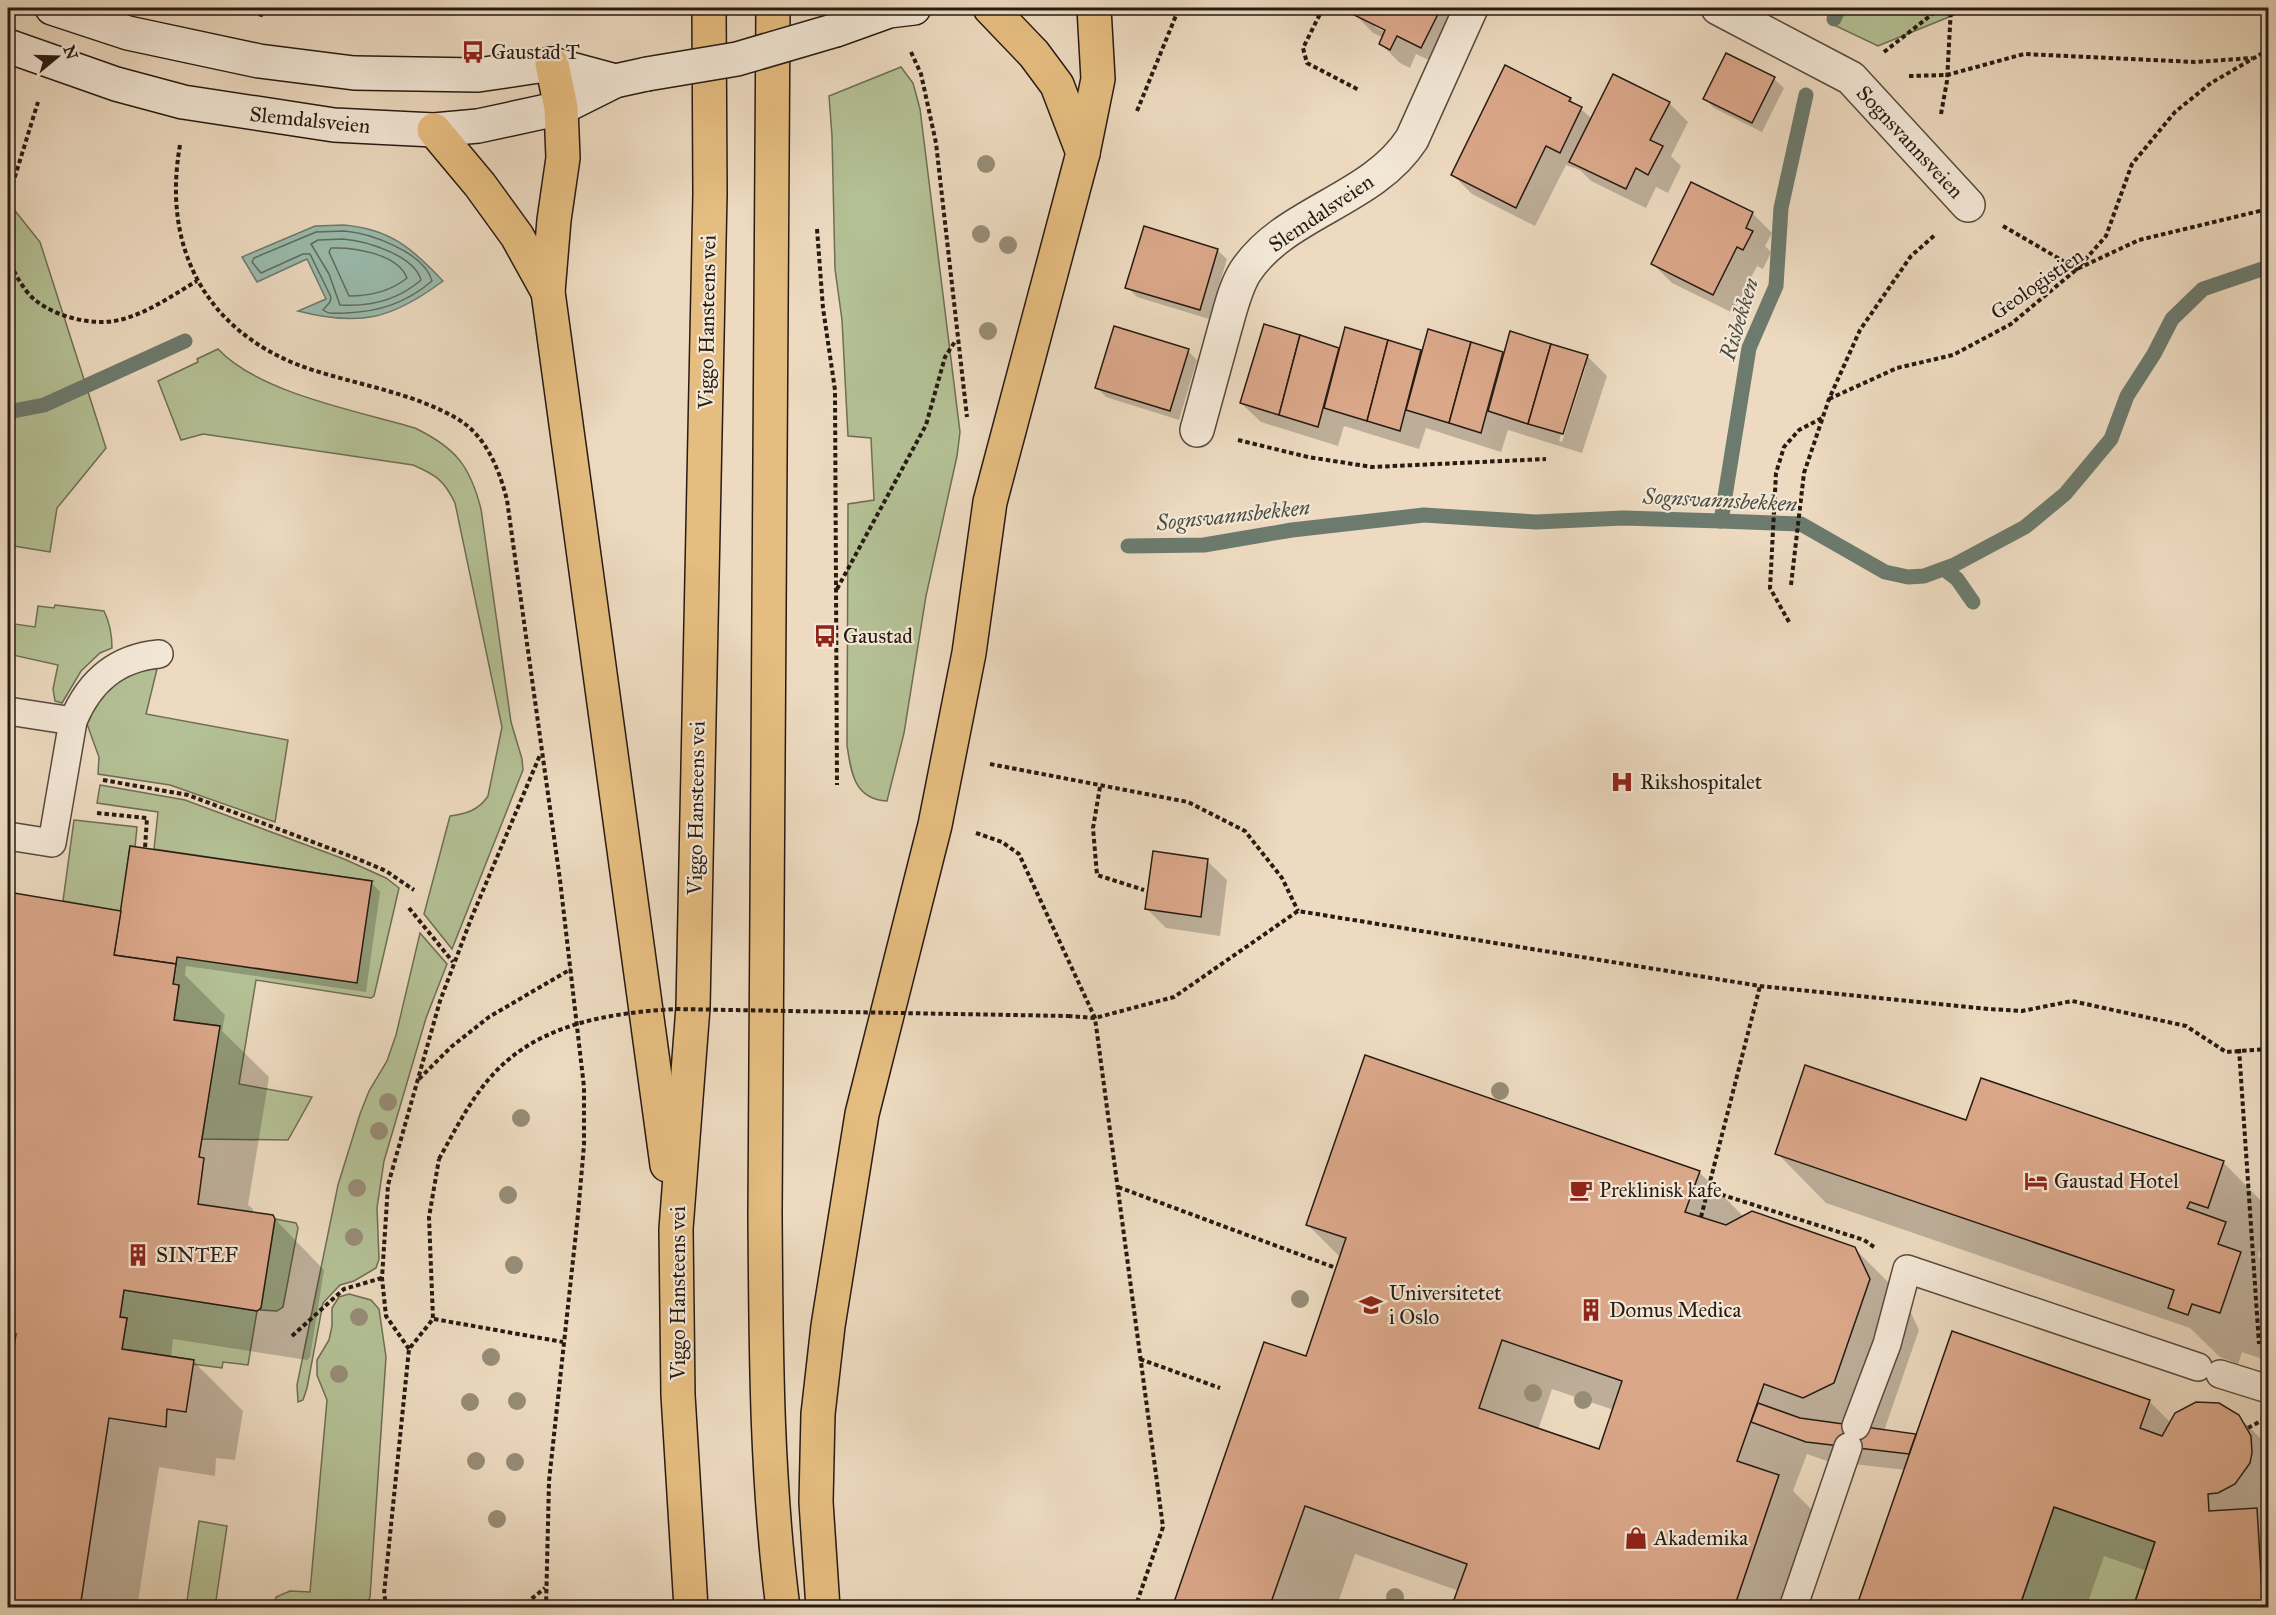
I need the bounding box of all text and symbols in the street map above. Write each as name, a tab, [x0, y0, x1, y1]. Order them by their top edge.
north arrow	[27, 27, 87, 87]
bus stop icon: Gaustad T	[460, 39, 486, 65]
place label: Gaustad T	[491, 39, 580, 65]
text: N	[60, 43, 82, 62]
street label: Sognsvannsveien	[1851, 80, 1969, 204]
street label: Slemdalsveien	[248, 101, 372, 139]
street label: Slemdalsveien	[1264, 168, 1378, 258]
street label: Viggo Hansteens vei	[692, 235, 722, 410]
street label: Geologistien	[1985, 243, 2089, 325]
water label: Risbekken	[1713, 274, 1764, 364]
water label: Sognsvannsbekken	[1641, 482, 1798, 518]
water label: Sognsvannsbekken	[1154, 493, 1312, 537]
bus stop icon: Gaustad	[812, 623, 838, 649]
place label: Gaustad	[843, 623, 913, 649]
street label: Viggo Hansteens vei	[681, 721, 711, 896]
hospital icon: Rikshospitalet	[1609, 769, 1635, 795]
place label: Rikshospitalet	[1640, 769, 1763, 795]
hotel icon: Gaustad Hotel	[2023, 1168, 2049, 1194]
place label: Gaustad Hotel	[2054, 1168, 2179, 1194]
cafe icon: Preklinisk kafe	[1568, 1177, 1594, 1203]
place label: Preklinisk kafe	[1599, 1177, 1722, 1203]
street label: Viggo Hansteens vei	[665, 1206, 691, 1381]
building icon: SINTEF	[125, 1242, 151, 1268]
place label: SINTEF	[156, 1242, 238, 1268]
place label: Universitetet i Oslo	[1389, 1280, 1502, 1330]
school or university icon: Universitetet i Oslo	[1358, 1292, 1384, 1318]
building icon: Domus Medica	[1578, 1297, 1604, 1323]
place label: Domus Medica	[1609, 1297, 1741, 1323]
shop icon: Akademika	[1623, 1525, 1649, 1551]
place label: Akademika	[1653, 1525, 1748, 1551]

